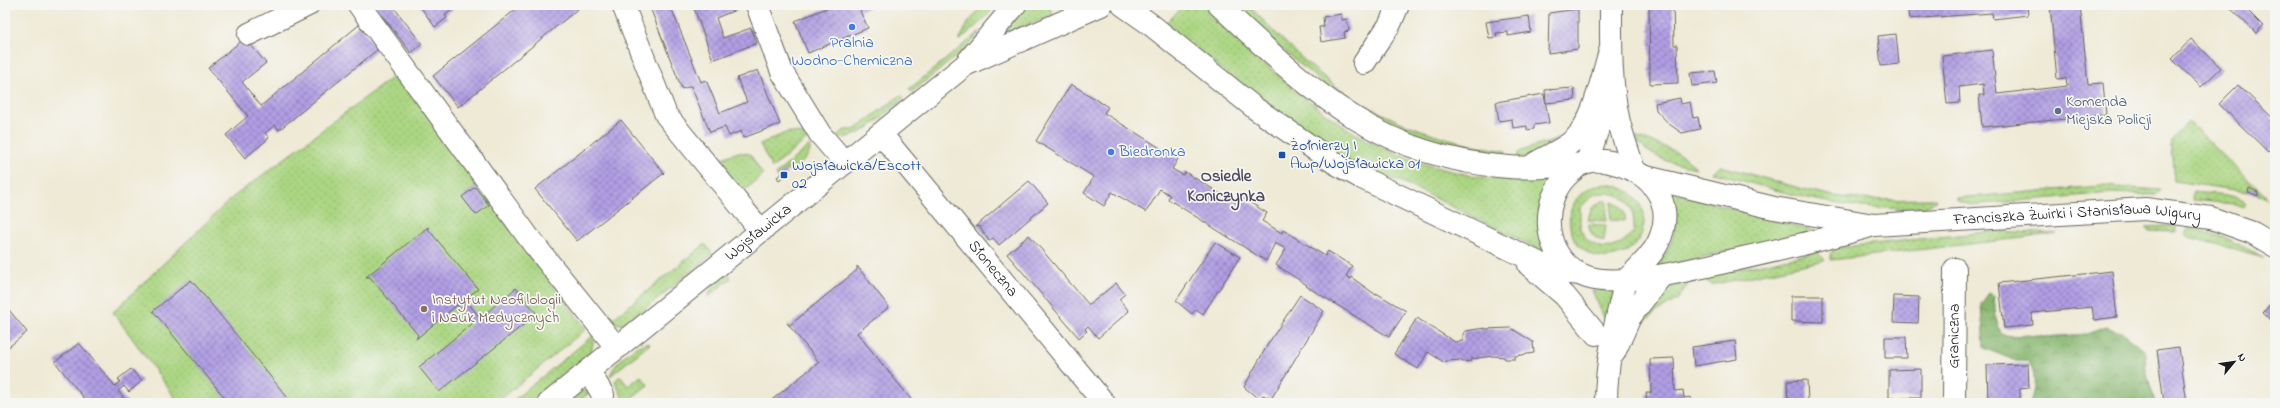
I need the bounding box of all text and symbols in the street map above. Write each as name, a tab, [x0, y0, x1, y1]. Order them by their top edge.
marker: Pralnia Wodno-Chemiczna	[847, 22, 857, 32]
place label: Pralnia Wodno-Chemiczna	[791, 31, 913, 73]
place label: Komenda Miejska Policji	[2066, 90, 2152, 132]
marker: Komenda Miejska Policji	[2053, 106, 2063, 116]
place label: Żołnierzy I Awp/Wojsławicka 01	[1290, 134, 1420, 176]
place label: Biedronka	[1118, 140, 1186, 164]
marker: Biedronka	[1106, 147, 1116, 157]
marker: Żołnierzy I Awp/Wojsławicka 01	[1277, 150, 1287, 160]
place label: Wojsławicka/Escott 02	[792, 154, 922, 196]
district label: Osiedle Koniczynka	[1187, 164, 1265, 211]
marker: Wojsławicka/Escott 02	[779, 170, 789, 180]
street label: Franciszka Żwirki i Stanisława Wigury	[1952, 197, 2203, 232]
street label: Wojsławicka	[720, 198, 797, 267]
street label: Słoneczna	[962, 235, 1024, 302]
place label: Instytut Neofilologii i Nauk Medycznych	[432, 288, 561, 330]
marker: Instytut Neofilologii i Nauk Medycznych	[419, 304, 429, 314]
street label: Graniczna	[1942, 304, 1967, 368]
north arrow	[2214, 342, 2254, 382]
text: N	[2233, 351, 2251, 365]

